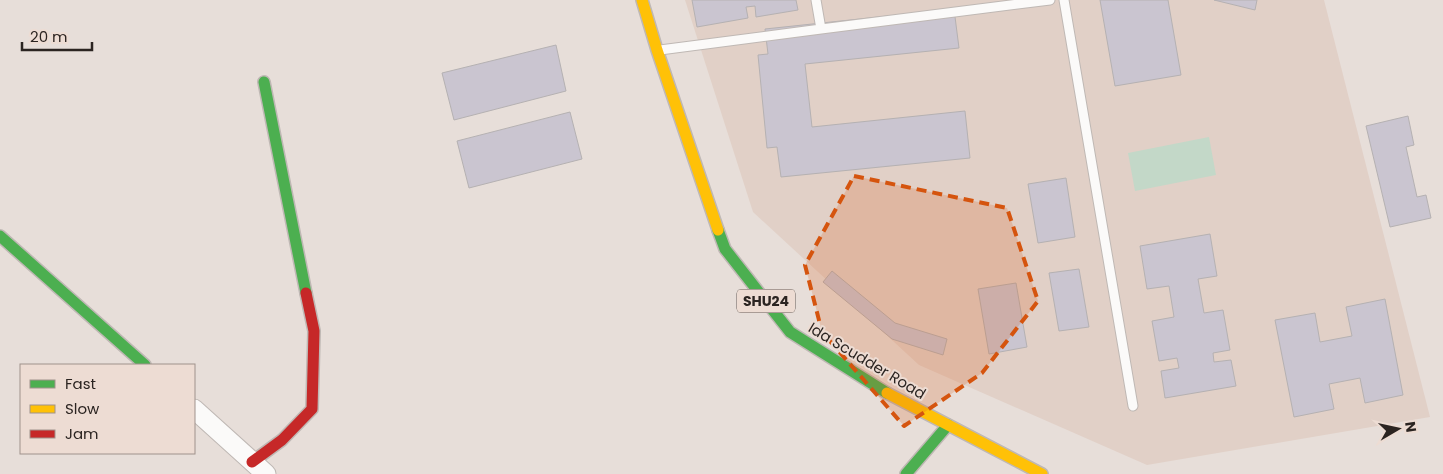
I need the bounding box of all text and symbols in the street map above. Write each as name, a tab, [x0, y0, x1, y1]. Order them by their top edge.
scale bar	[22, 20, 92, 52]
text: 20 m	[30, 26, 68, 47]
road number: SHU24	[737, 290, 795, 312]
street label: Ida Scudder Road	[805, 317, 930, 404]
legend	[20, 364, 195, 454]
text: Fast	[65, 373, 96, 394]
text: Slow	[65, 398, 100, 419]
north arrow	[1373, 404, 1423, 454]
text: N	[1400, 420, 1422, 434]
text: Jam	[65, 423, 99, 444]

